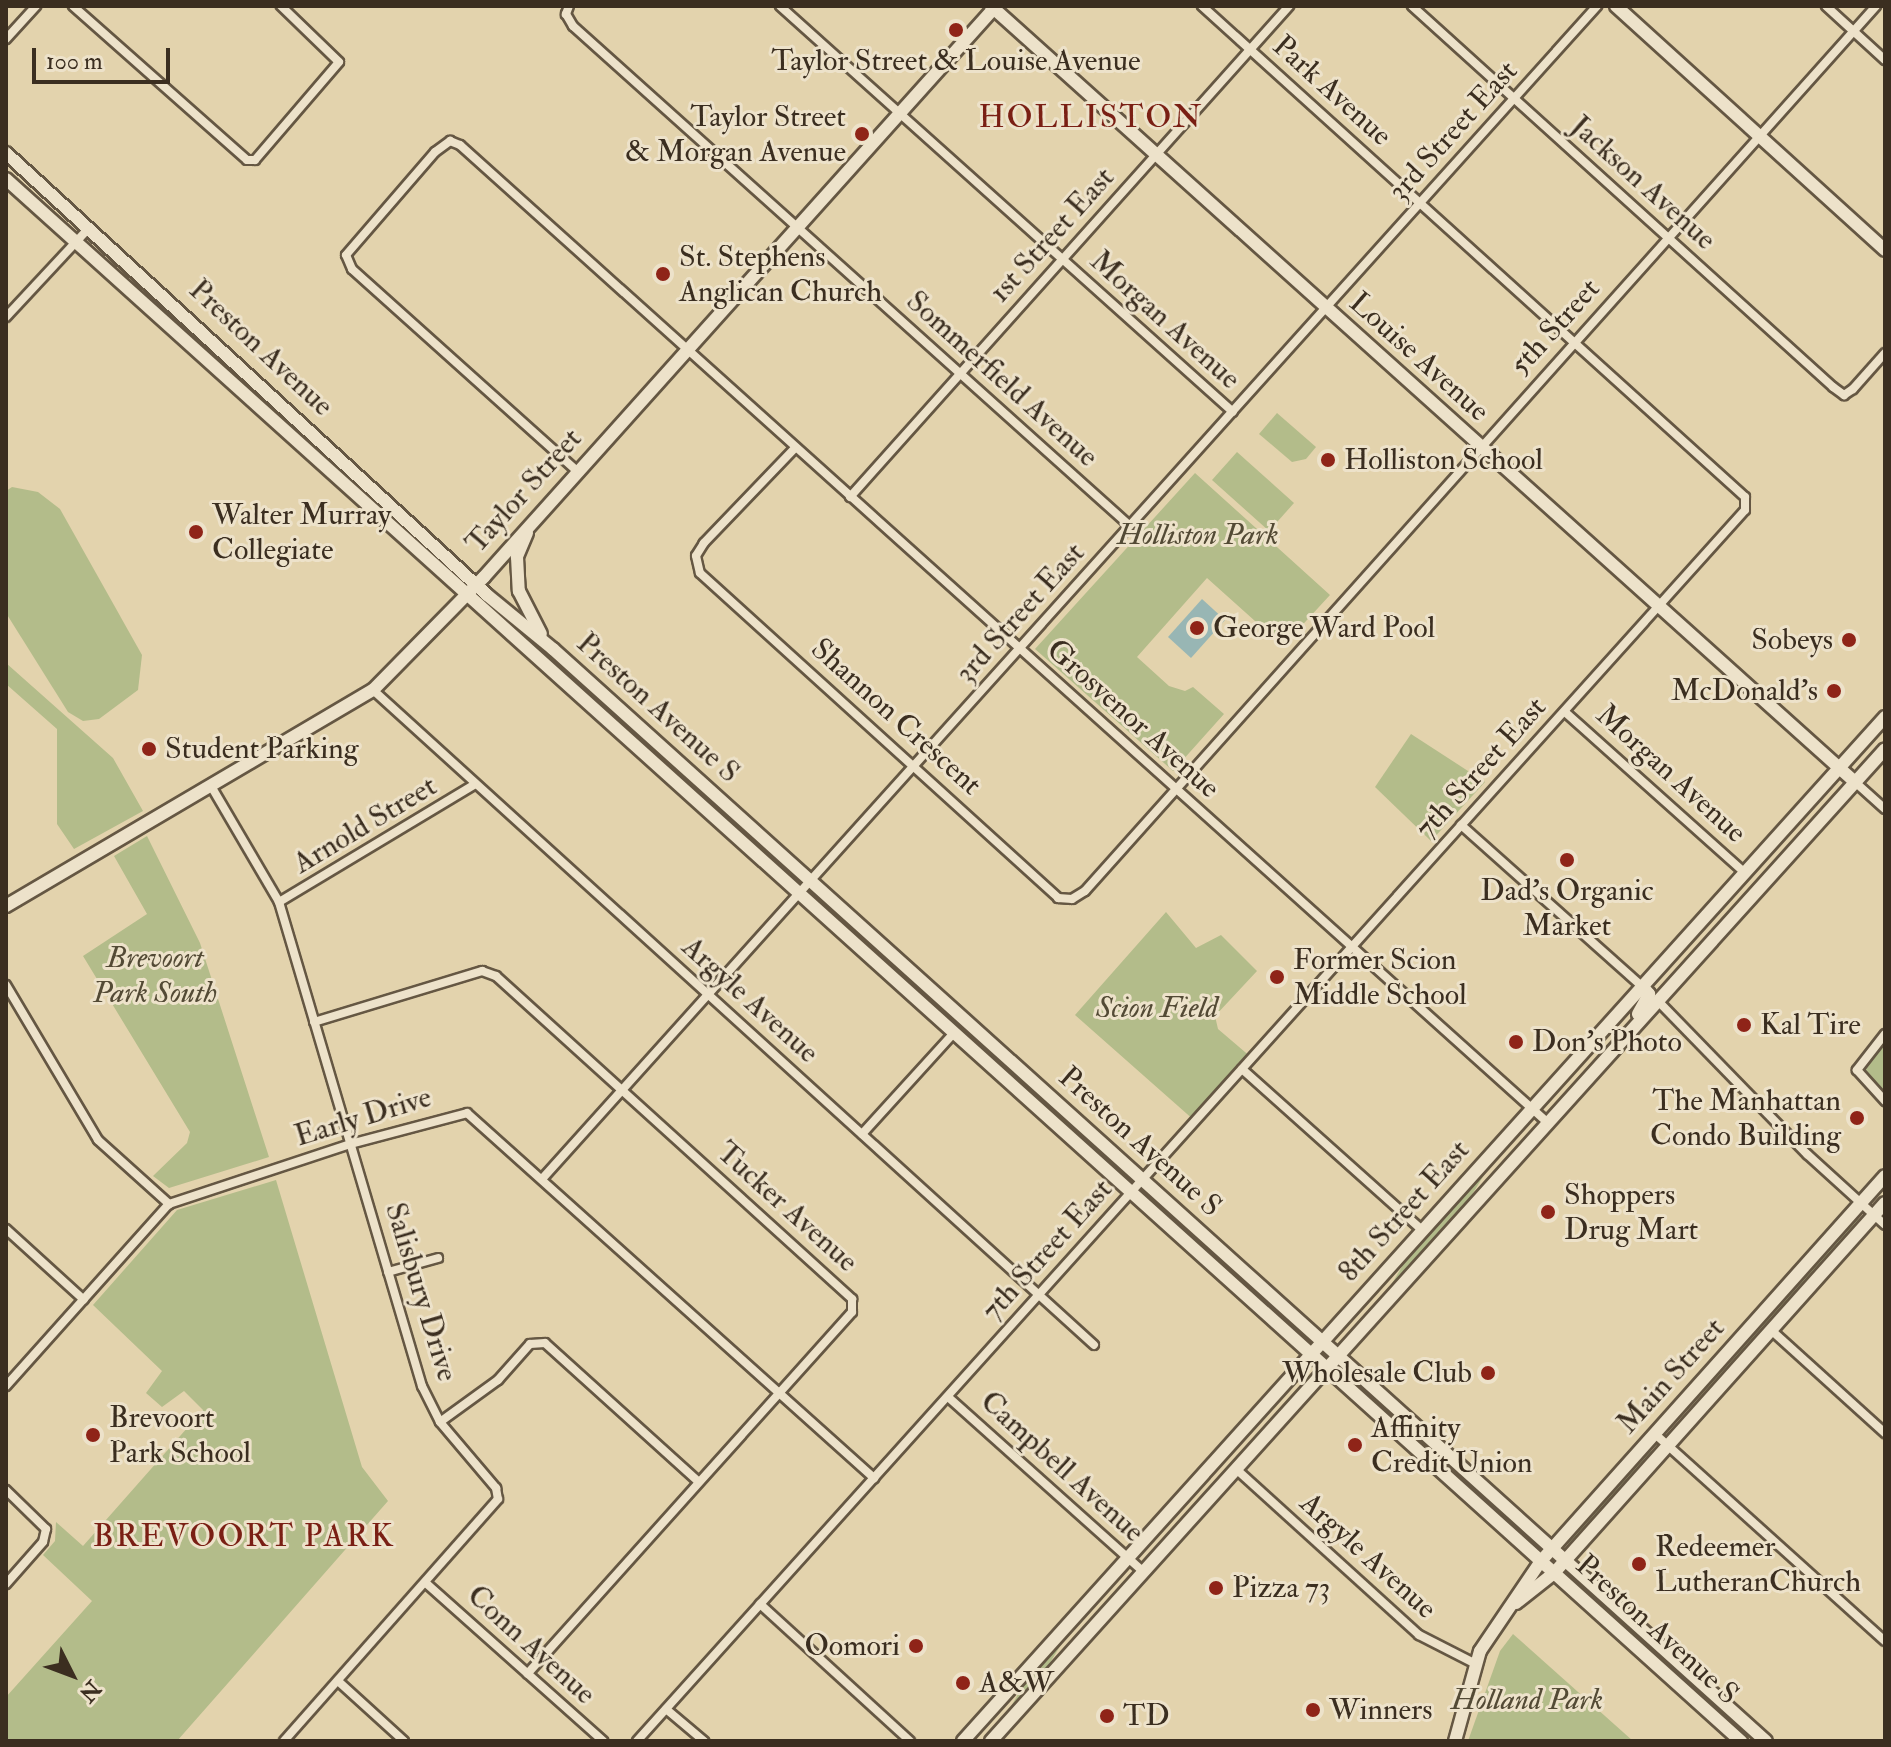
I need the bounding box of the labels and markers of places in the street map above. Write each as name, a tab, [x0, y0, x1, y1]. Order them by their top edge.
marker: Taylor Street & Louise Avenue	[947, 21, 965, 39]
place label: Taylor Street & Louise Avenue	[771, 43, 1141, 79]
place label: Taylor Street & Morgan Avenue	[625, 99, 846, 170]
marker: Taylor Street & Morgan Avenue	[853, 125, 871, 143]
place label: St. Stephens Anglican Church	[679, 239, 882, 310]
marker: St. Stephens Anglican Church	[654, 265, 672, 283]
place label: Holliston School	[1344, 442, 1543, 478]
marker: Holliston School	[1319, 451, 1337, 469]
place label: Walter Murray Collegiate	[212, 497, 391, 568]
marker: Walter Murray Collegiate	[187, 523, 205, 541]
place label: George Ward Pool	[1213, 610, 1435, 646]
marker: George Ward Pool	[1188, 619, 1206, 637]
place label: Sobeys	[1751, 622, 1833, 658]
marker: Sobeys	[1840, 631, 1858, 649]
place label: McDonald's	[1671, 673, 1818, 709]
marker: McDonald's	[1825, 682, 1843, 700]
place label: Student Parking	[165, 731, 358, 767]
marker: Student Parking	[140, 740, 158, 758]
marker: Dad's Organic Market	[1558, 851, 1576, 869]
place label: Dad's Organic Market	[1480, 873, 1654, 944]
place label: Former Scion Middle School	[1293, 942, 1467, 1012]
marker: Former Scion Middle School	[1268, 968, 1286, 986]
place label: Kal Tire	[1760, 1007, 1861, 1043]
marker: Kal Tire	[1735, 1016, 1753, 1034]
place label: Don's Photo	[1532, 1024, 1682, 1060]
marker: Don's Photo	[1507, 1033, 1525, 1051]
place label: The Manhattan Condo Building	[1650, 1083, 1841, 1154]
marker: The Manhattan Condo Building	[1848, 1109, 1866, 1127]
place label: Shoppers Drug Mart	[1564, 1177, 1698, 1248]
marker: Shoppers Drug Mart	[1539, 1203, 1557, 1221]
place label: Wholesale Club	[1282, 1355, 1472, 1391]
marker: Wholesale Club	[1479, 1364, 1497, 1382]
place label: Brevoort Park School	[109, 1400, 251, 1470]
place label: Affinity Credit Union	[1371, 1410, 1533, 1480]
marker: Brevoort Park School	[84, 1426, 102, 1444]
marker: Affinity Credit Union	[1346, 1436, 1364, 1454]
place label: Redeemer LutheranChurch	[1655, 1529, 1861, 1600]
marker: Redeemer LutheranChurch	[1630, 1555, 1648, 1573]
place label: Pizza 73	[1232, 1570, 1330, 1606]
marker: Pizza 73	[1207, 1579, 1225, 1597]
place label: Oomori	[804, 1628, 900, 1664]
marker: Oomori	[907, 1637, 925, 1655]
place label: A&W	[979, 1665, 1054, 1701]
marker: A&W	[954, 1674, 972, 1692]
place label: Winners	[1329, 1692, 1432, 1728]
place label: TD	[1123, 1698, 1170, 1734]
marker: Winners	[1304, 1701, 1322, 1719]
marker: TD	[1098, 1707, 1116, 1725]

